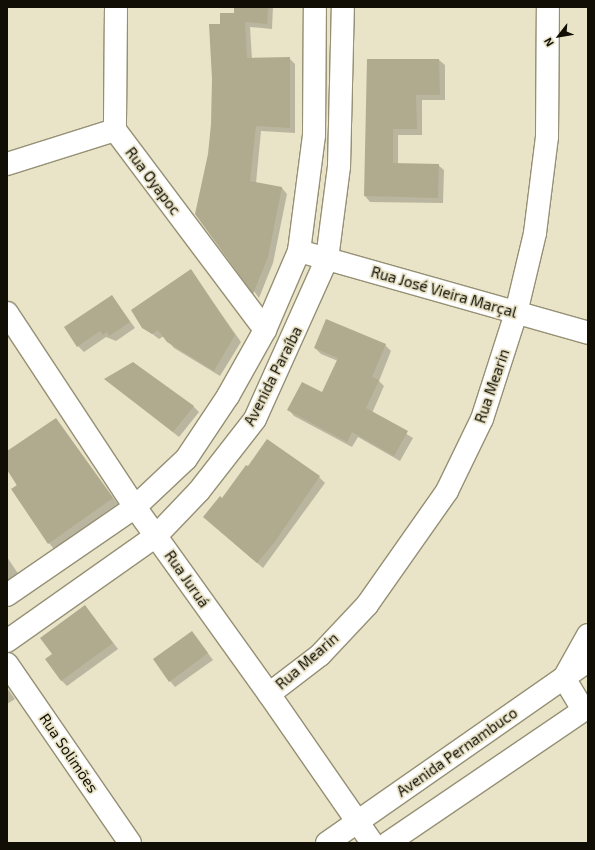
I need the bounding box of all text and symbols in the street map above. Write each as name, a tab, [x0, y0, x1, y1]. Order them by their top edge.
north arrow	[539, 16, 579, 56]
text: N	[541, 36, 556, 49]
street label: Rua Oyapoc	[122, 144, 184, 218]
street label: Rua José Vieira Marçal	[369, 262, 519, 322]
street label: Avenida Paraíba	[240, 323, 306, 429]
street label: Rua Mearin	[471, 347, 513, 425]
street label: Rua Juruá	[161, 547, 213, 611]
street label: Rua Mearin	[272, 629, 342, 693]
street label: Avenida Pernambuco	[393, 704, 521, 800]
street label: Rua Solimões	[36, 710, 102, 796]

